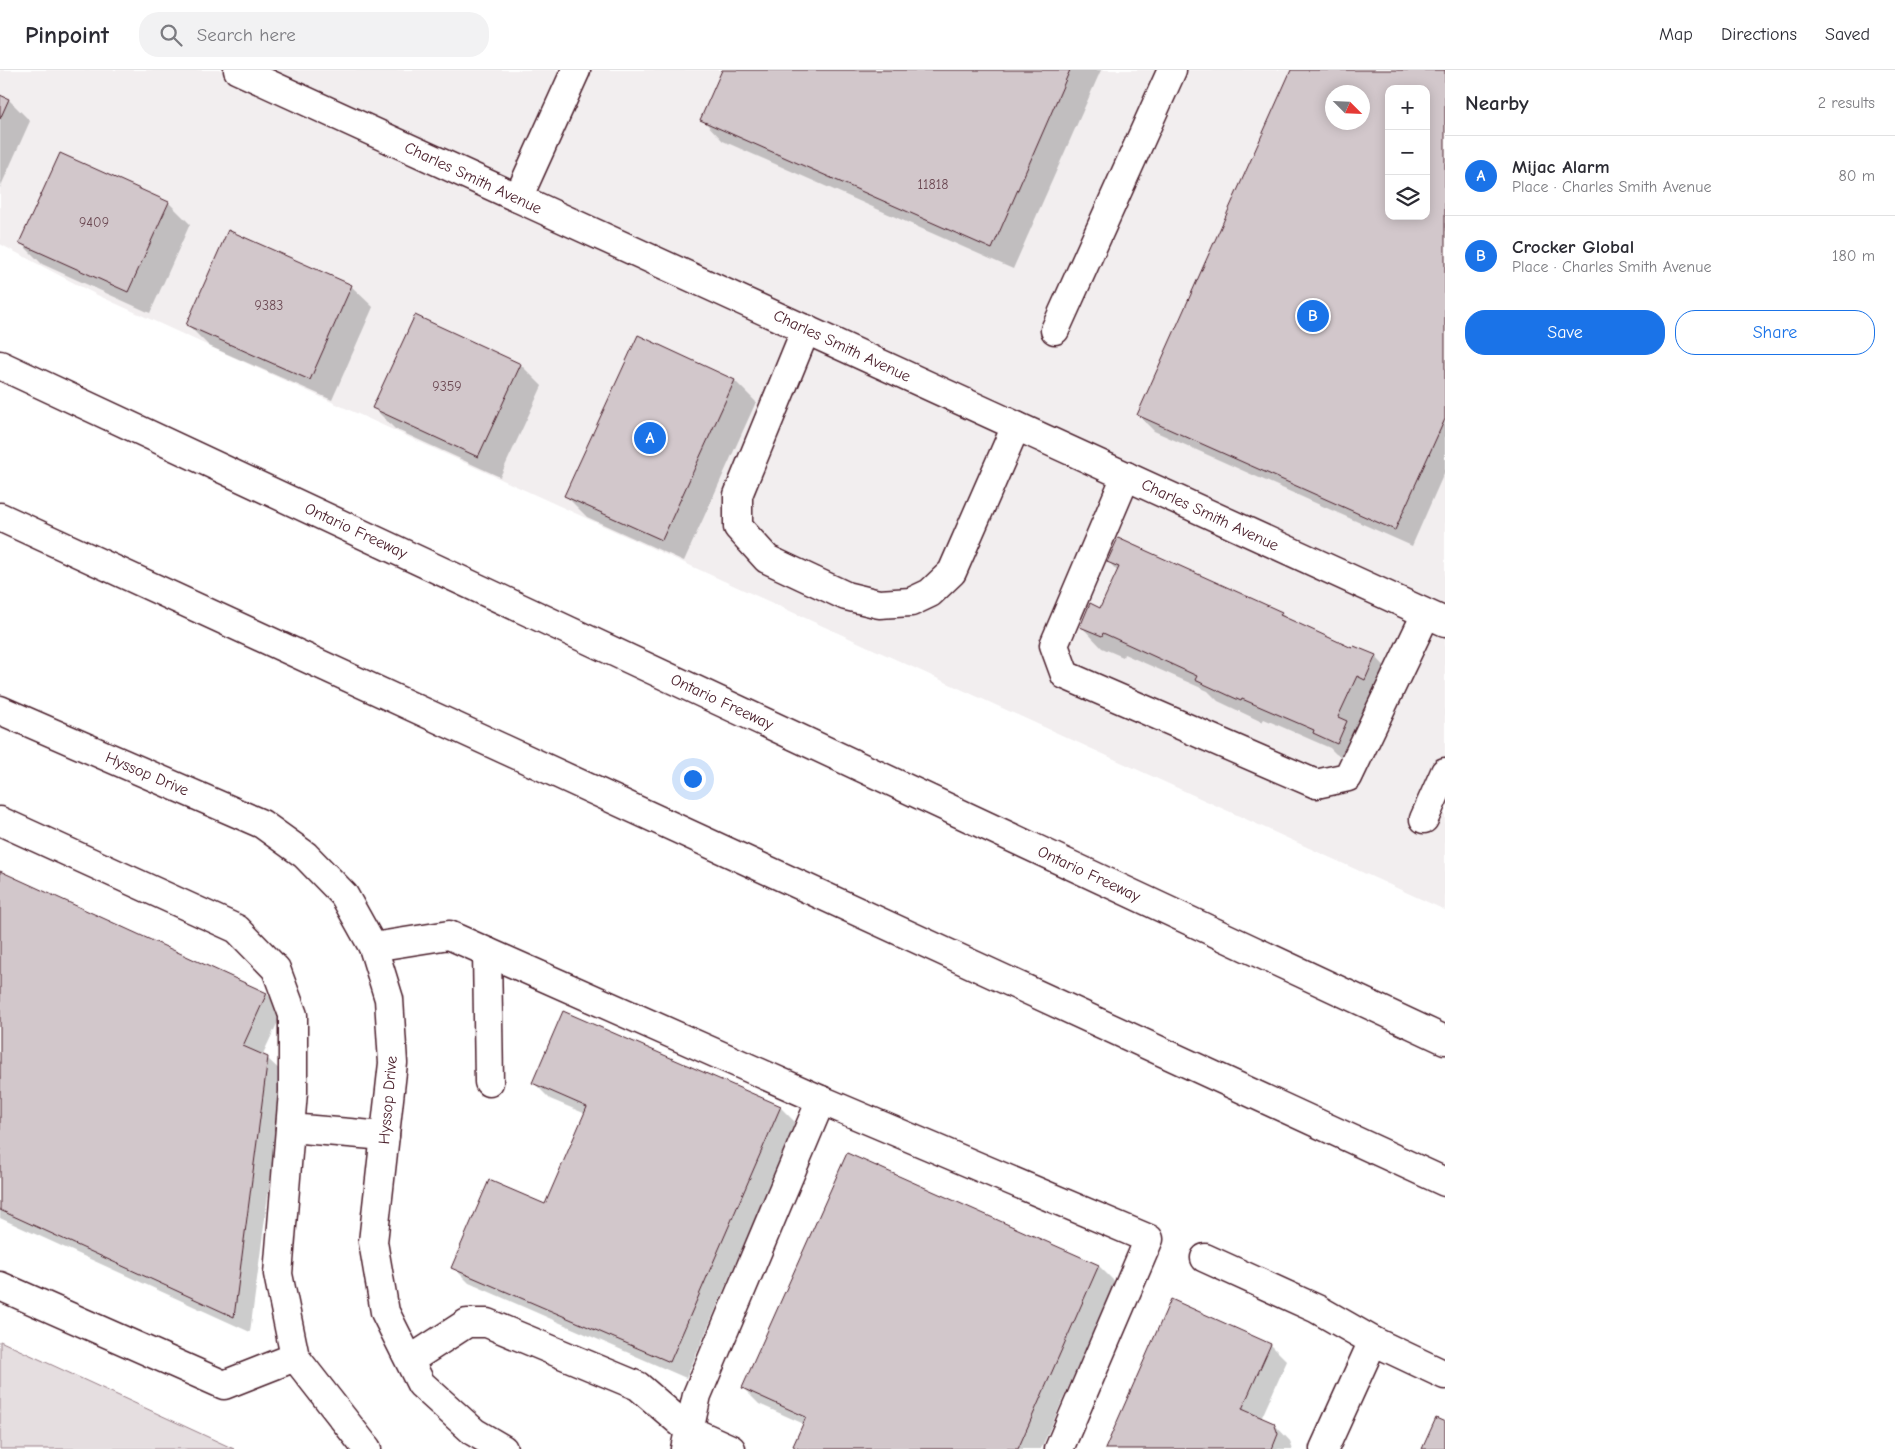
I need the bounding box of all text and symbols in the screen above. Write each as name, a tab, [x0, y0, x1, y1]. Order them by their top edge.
search box	[139, 12, 489, 57]
text: Pinpoint	[25, 21, 109, 49]
icon: search	[157, 21, 185, 49]
text: Search here	[197, 24, 296, 46]
text: Map	[1659, 24, 1693, 45]
text: Directions	[1721, 24, 1797, 45]
text: Saved	[1825, 24, 1870, 45]
north arrow	[1325, 85, 1370, 130]
map controls	[1385, 85, 1430, 220]
button: +	[1385, 85, 1430, 130]
text: Nearby	[1465, 91, 1529, 115]
text: 2 results	[1818, 94, 1875, 112]
button: −	[1385, 130, 1430, 175]
street label: Charles Smith Avenue	[401, 138, 545, 218]
text: Mijac Alarm	[1512, 156, 1610, 178]
text: A	[1477, 167, 1485, 185]
text: 80 m	[1838, 167, 1875, 185]
button: layers	[1385, 175, 1430, 220]
house number: 11818	[917, 176, 949, 193]
text: Place · Charles Smith Avenue	[1512, 178, 1711, 196]
house number: 9409	[79, 214, 109, 231]
text: Crocker Global	[1512, 236, 1634, 258]
text: B	[1476, 247, 1486, 265]
text: 180 m	[1832, 247, 1875, 265]
text: Place · Charles Smith Avenue	[1512, 258, 1711, 276]
house number: 9383	[255, 297, 283, 314]
pin: B	[1297, 297, 1329, 335]
street label: Charles Smith Avenue	[770, 306, 914, 386]
button: Save	[1465, 310, 1665, 355]
button: Share	[1675, 310, 1875, 355]
house number: 9359	[432, 378, 462, 395]
pin: A	[634, 419, 666, 457]
street label: Charles Smith Avenue	[1138, 475, 1282, 555]
street label: Ontario Freeway	[302, 499, 411, 563]
street label: Ontario Freeway	[668, 670, 777, 734]
street label: Hyssop Drive	[103, 748, 191, 800]
your location	[680, 766, 706, 792]
street label: Ontario Freeway	[1035, 842, 1144, 906]
street label: Hyssop Drive	[375, 1055, 401, 1145]

